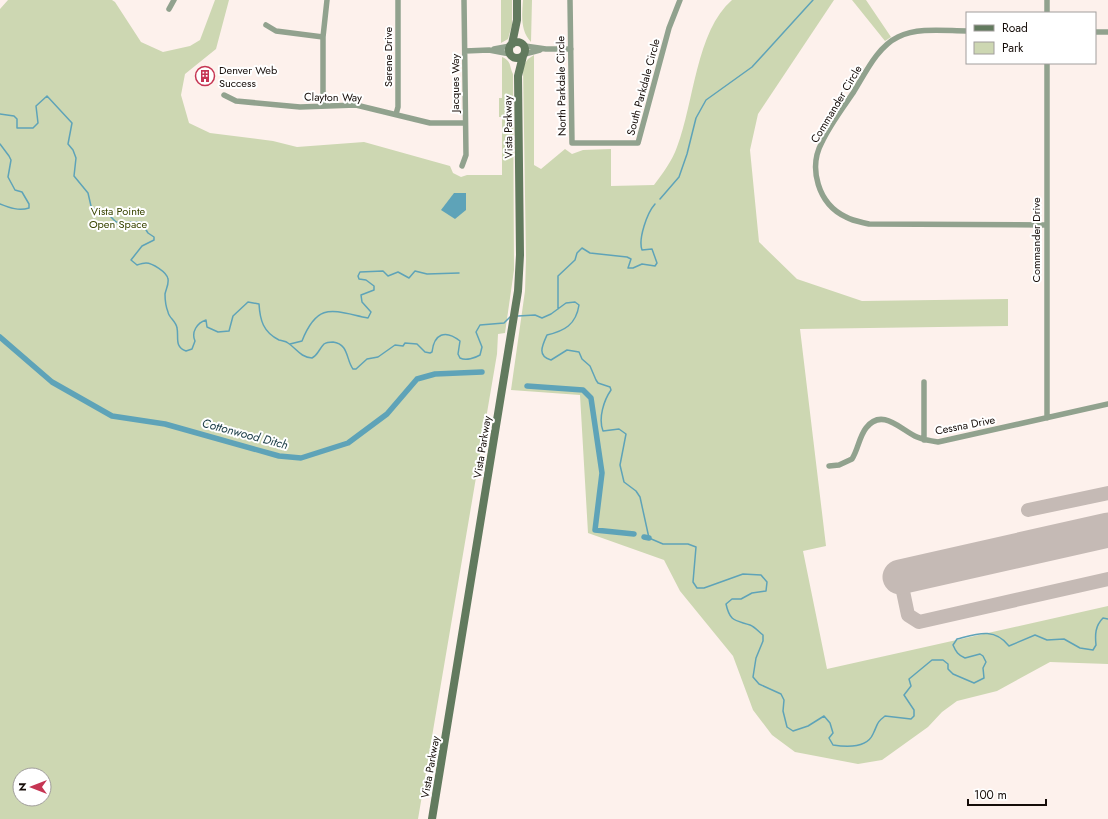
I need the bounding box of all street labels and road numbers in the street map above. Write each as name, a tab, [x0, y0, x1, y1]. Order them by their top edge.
street label: Serene Drive	[380, 27, 396, 87]
street label: North Parkdale Circle	[552, 35, 570, 136]
street label: South Parkdale Circle	[622, 36, 664, 137]
street label: Jacques Way	[447, 54, 463, 114]
street label: Commander Circle	[806, 62, 866, 146]
street label: Clayton Way	[304, 88, 362, 106]
street label: Vista Parkway	[499, 95, 517, 159]
street label: Commander Drive	[1028, 197, 1044, 283]
street label: Cessna Drive	[934, 411, 997, 439]
street label: Vista Parkway	[469, 414, 495, 479]
street label: Vista Parkway	[417, 734, 443, 799]

